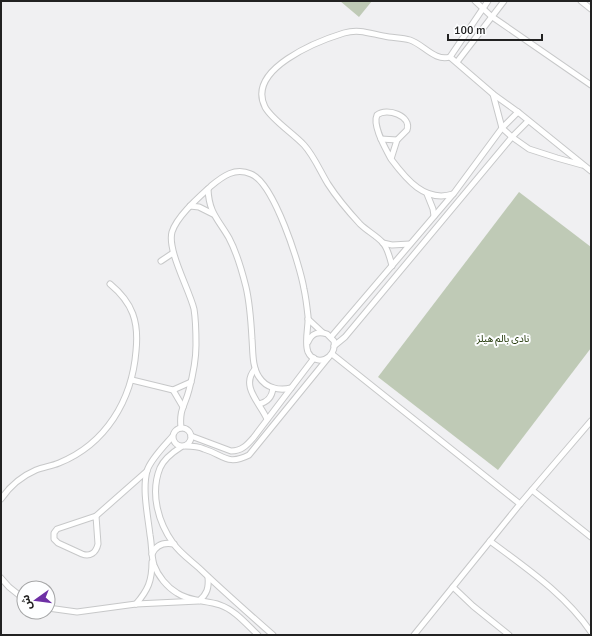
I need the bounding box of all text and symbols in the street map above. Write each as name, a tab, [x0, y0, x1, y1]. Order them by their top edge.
scale bar	[448, 16, 542, 42]
text: 100 m	[454, 23, 486, 38]
park label: نادى بالم هيلز	[476, 333, 530, 346]
north arrow	[16, 580, 56, 620]
text: ش	[19, 593, 35, 611]

